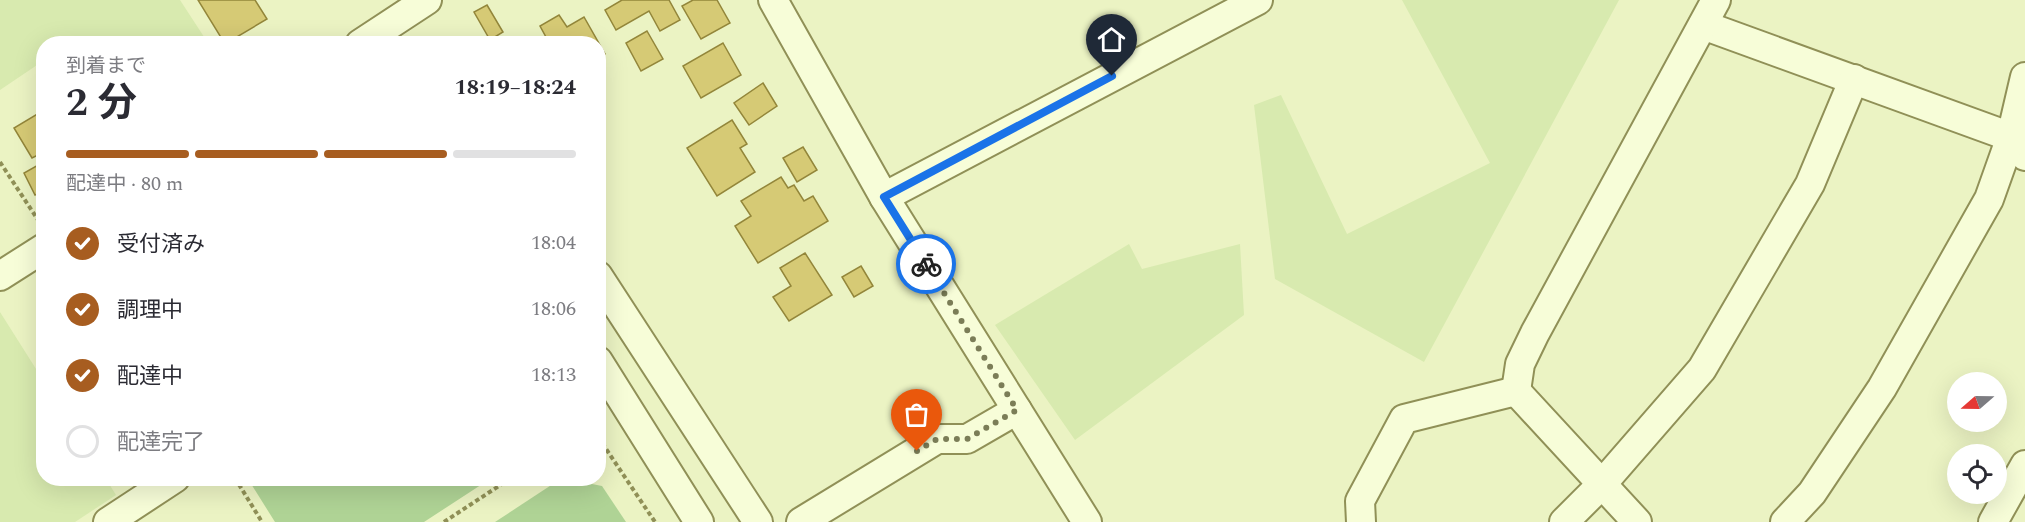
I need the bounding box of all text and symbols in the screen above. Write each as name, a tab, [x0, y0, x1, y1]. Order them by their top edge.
pin	[1086, 14, 1137, 76]
icon: home	[1095, 23, 1128, 56]
text: 到着まで	[66, 51, 146, 81]
text: 18:19–18:24	[454, 71, 576, 104]
text: 2 分	[66, 74, 137, 133]
text: 配達中 · 80 m	[66, 169, 183, 199]
icon: check	[66, 227, 99, 260]
text: 受付済み	[117, 228, 205, 261]
text: 18:04	[531, 228, 576, 258]
courier	[896, 234, 956, 294]
icon: bike	[910, 248, 943, 281]
icon: check	[66, 293, 99, 326]
text: 調理中	[117, 294, 183, 327]
text: 18:06	[531, 294, 576, 324]
icon: check	[66, 359, 99, 392]
text: 配達中	[117, 360, 183, 393]
text: 18:13	[531, 360, 576, 390]
north arrow	[1947, 372, 2007, 432]
map controls	[1947, 372, 2007, 504]
pin	[891, 389, 942, 451]
icon: bag	[900, 398, 933, 431]
text: 配達完了	[117, 426, 205, 459]
button: locate	[1947, 444, 2007, 504]

